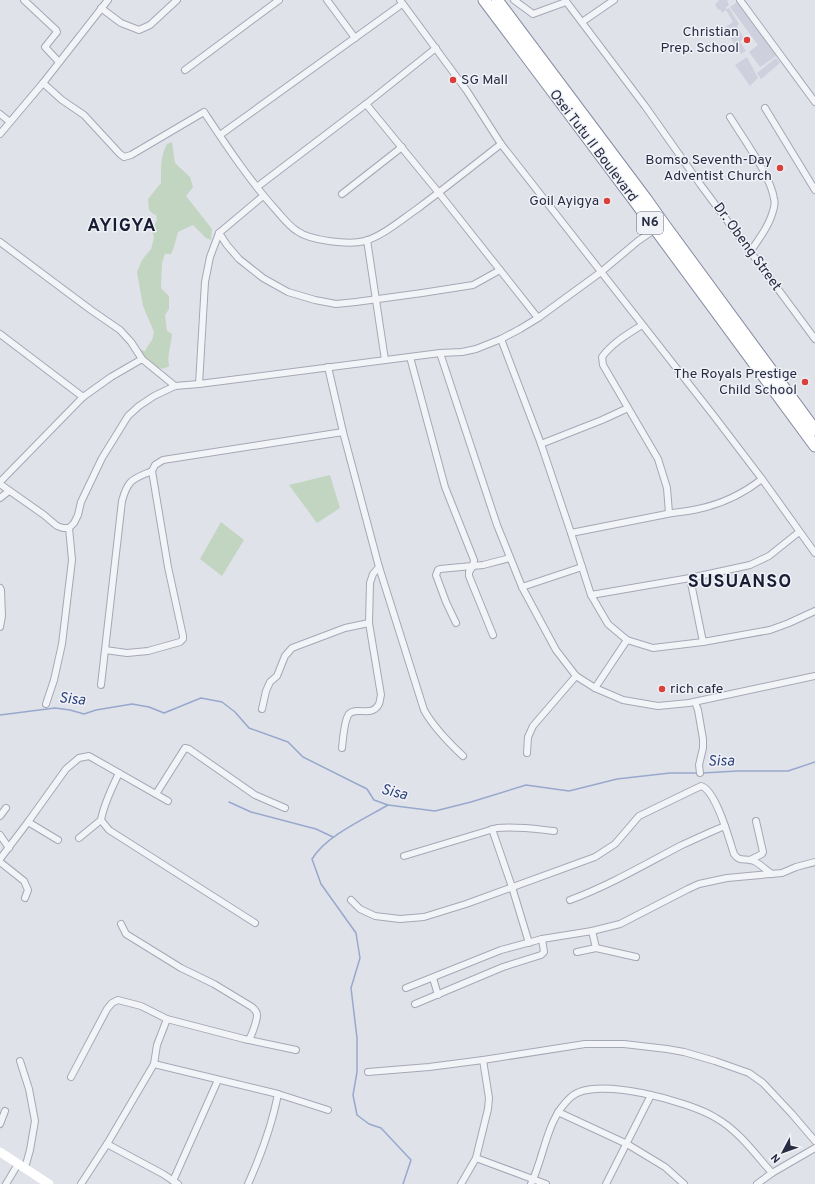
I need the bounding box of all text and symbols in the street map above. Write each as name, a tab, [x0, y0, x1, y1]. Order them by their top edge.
place label: Christian Prep. School	[660, 24, 739, 57]
marker: Christian Prep. School	[742, 35, 752, 45]
place label: SG Mall	[461, 72, 508, 89]
marker: SG Mall	[448, 75, 458, 85]
street label: Osei Tutu II Boulevard	[545, 87, 641, 205]
place label: Bomso Seventh-Day Adventist Church	[645, 152, 772, 185]
marker: Bomso Seventh-Day Adventist Church	[775, 163, 785, 173]
place label: Goil Ayigya	[529, 193, 599, 210]
marker: Goil Ayigya	[602, 196, 612, 206]
street label: Dr. Obeng Street	[709, 200, 785, 294]
road number: N6	[637, 212, 663, 234]
district label: AYIGYA	[87, 215, 157, 238]
place label: The Royals Prestige Child School	[674, 366, 797, 399]
marker: The Royals Prestige Child School	[800, 377, 810, 387]
district label: SUSUANSO	[688, 571, 792, 594]
place label: rich cafe	[670, 681, 723, 698]
marker: rich cafe	[657, 684, 667, 694]
water label: Sisa	[58, 689, 86, 711]
water label: Sisa	[708, 752, 735, 772]
water label: Sisa	[379, 781, 409, 806]
north arrow	[763, 1132, 803, 1172]
text: N	[768, 1150, 784, 1165]

